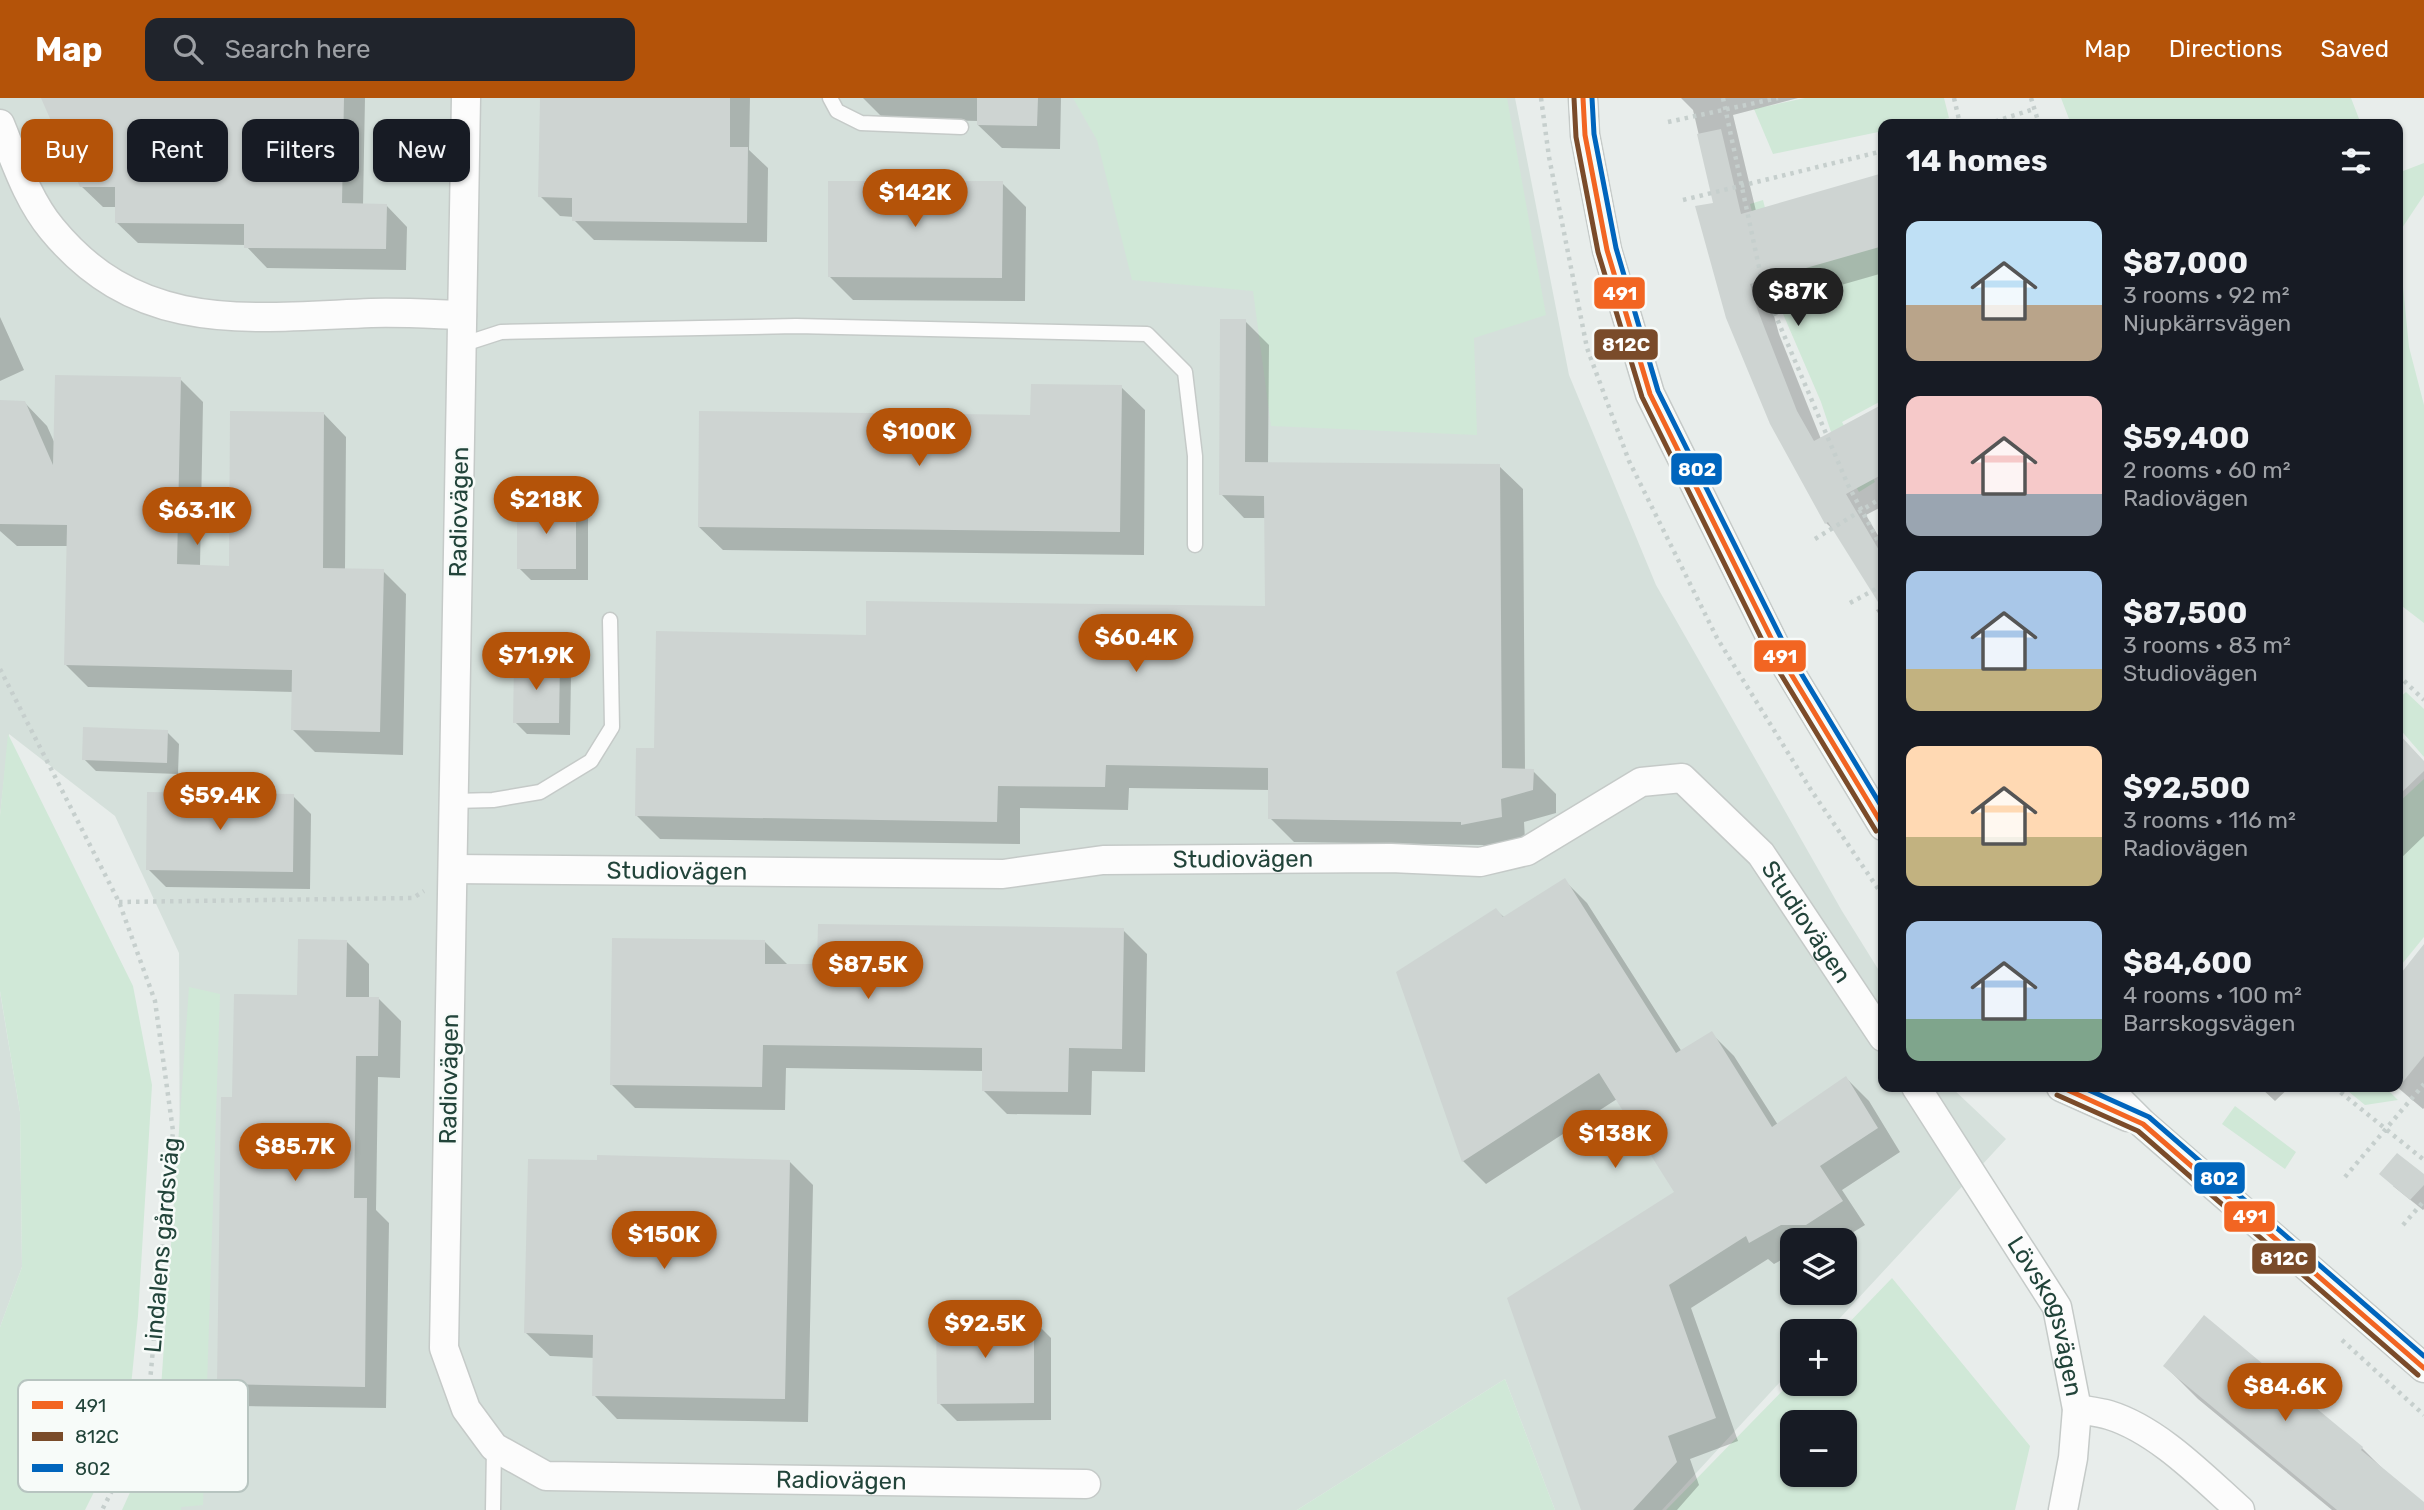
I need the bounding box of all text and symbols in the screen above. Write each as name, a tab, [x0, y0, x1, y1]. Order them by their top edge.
search box	[145, 18, 635, 81]
text: Map	[35, 30, 103, 69]
icon: search	[169, 30, 207, 68]
text: Search here	[225, 34, 370, 65]
text: Map	[2084, 35, 2131, 63]
text: Directions	[2169, 35, 2282, 63]
text: Saved	[2320, 35, 2389, 63]
chip: Buy	[21, 119, 113, 182]
chip: Rent	[127, 119, 228, 182]
chip: Filters	[242, 119, 359, 182]
chip: New	[373, 119, 470, 182]
icon: filters	[2337, 142, 2375, 180]
text: 14 homes	[1906, 143, 2048, 179]
pin: $142K	[866, 170, 964, 229]
text: $142K	[879, 178, 951, 206]
text: $87,000	[2123, 245, 2248, 281]
icon: home	[1962, 249, 2046, 333]
pin: $87K	[1757, 268, 1839, 328]
line badge: 491	[1593, 276, 1646, 310]
text: $87K	[1768, 277, 1828, 305]
text: 3 rooms · 92 m²	[2123, 281, 2289, 309]
text: 491	[1603, 282, 1637, 305]
text: Njupkärrsvägen	[2123, 309, 2291, 337]
line badge: 812C	[1593, 328, 1659, 361]
text: 812C	[1602, 333, 1650, 356]
pin: $100K	[870, 408, 968, 468]
text: $100K	[882, 417, 956, 445]
text: $59,400	[2123, 420, 2250, 456]
icon: home	[1962, 424, 2046, 508]
street label: Radiovägen	[444, 446, 474, 578]
line badge: 802	[1670, 452, 1723, 486]
text: 2 rooms · 60 m²	[2123, 456, 2291, 484]
text: 802	[1678, 458, 1716, 481]
pin: $218K	[497, 476, 595, 536]
text: Radiovägen	[2123, 484, 2248, 512]
text: $218K	[510, 485, 582, 513]
pin: $63.1K	[140, 488, 254, 547]
text: $63.1K	[158, 496, 236, 524]
text: $87,500	[2123, 595, 2247, 631]
icon: home	[1962, 599, 2046, 683]
pin: $60.4K	[1079, 614, 1193, 674]
text: $60.4K	[1094, 623, 1178, 651]
text: 3 rooms · 83 m²	[2123, 631, 2291, 659]
pin: $71.9K	[479, 632, 593, 692]
line badge: 491	[1753, 639, 1807, 673]
text: $71.9K	[498, 641, 574, 669]
text: 491	[1763, 645, 1797, 668]
text: Studiovägen	[2123, 659, 2258, 687]
text: $92,500	[2123, 770, 2250, 806]
pin: $59.4K	[163, 772, 277, 832]
icon: home	[1962, 774, 2046, 858]
text: $59.4K	[179, 781, 261, 809]
text: 3 rooms · 116 m²	[2123, 806, 2296, 834]
text: Radiovägen	[2123, 834, 2248, 862]
street label: Studiovägen	[1173, 845, 1313, 874]
street label: Studiovägen	[607, 856, 747, 886]
street label: Studiovägen	[1756, 856, 1857, 988]
pin: $87.5K	[811, 942, 925, 1001]
text: $84,600	[2123, 945, 2252, 981]
icon: home	[1962, 949, 2046, 1033]
text: $87.5K	[828, 950, 908, 978]
text: 4 rooms · 100 m²	[2123, 981, 2302, 1009]
text: Barrskogsvägen	[2123, 1009, 2295, 1037]
street label: Radiovägen	[434, 1013, 464, 1145]
pin: $138K	[1566, 1110, 1664, 1170]
text: $138K	[1579, 1119, 1651, 1147]
pin: $85.7K	[238, 1124, 352, 1183]
text: $85.7K	[255, 1132, 335, 1160]
street label: Lindalens gårdsväg	[139, 1136, 185, 1354]
line badge: 802	[2193, 1161, 2246, 1195]
text: 802	[2200, 1167, 2238, 1190]
line badge: 491	[2223, 1200, 2276, 1233]
text: 491	[2233, 1205, 2267, 1228]
pin: $150K	[615, 1212, 713, 1271]
text: $150K	[628, 1220, 700, 1248]
map controls	[1780, 1228, 1857, 1487]
button: layers	[1780, 1228, 1857, 1305]
street label: Lövskogsvägen	[2001, 1231, 2088, 1399]
line badge: 812C	[2251, 1242, 2317, 1275]
text: 812C	[2260, 1247, 2308, 1270]
pin: $92.5K	[928, 1300, 1042, 1360]
text: $92.5K	[944, 1309, 1026, 1337]
button: +	[1780, 1319, 1857, 1396]
pin: $84.6K	[2228, 1364, 2342, 1423]
text: $84.6K	[2243, 1372, 2327, 1400]
legend	[18, 1380, 248, 1492]
text: 491	[75, 1394, 106, 1417]
button: −	[1780, 1410, 1857, 1487]
text: 812C	[75, 1425, 119, 1448]
text: 802	[75, 1457, 110, 1480]
street label: Radiovägen	[776, 1465, 907, 1495]

